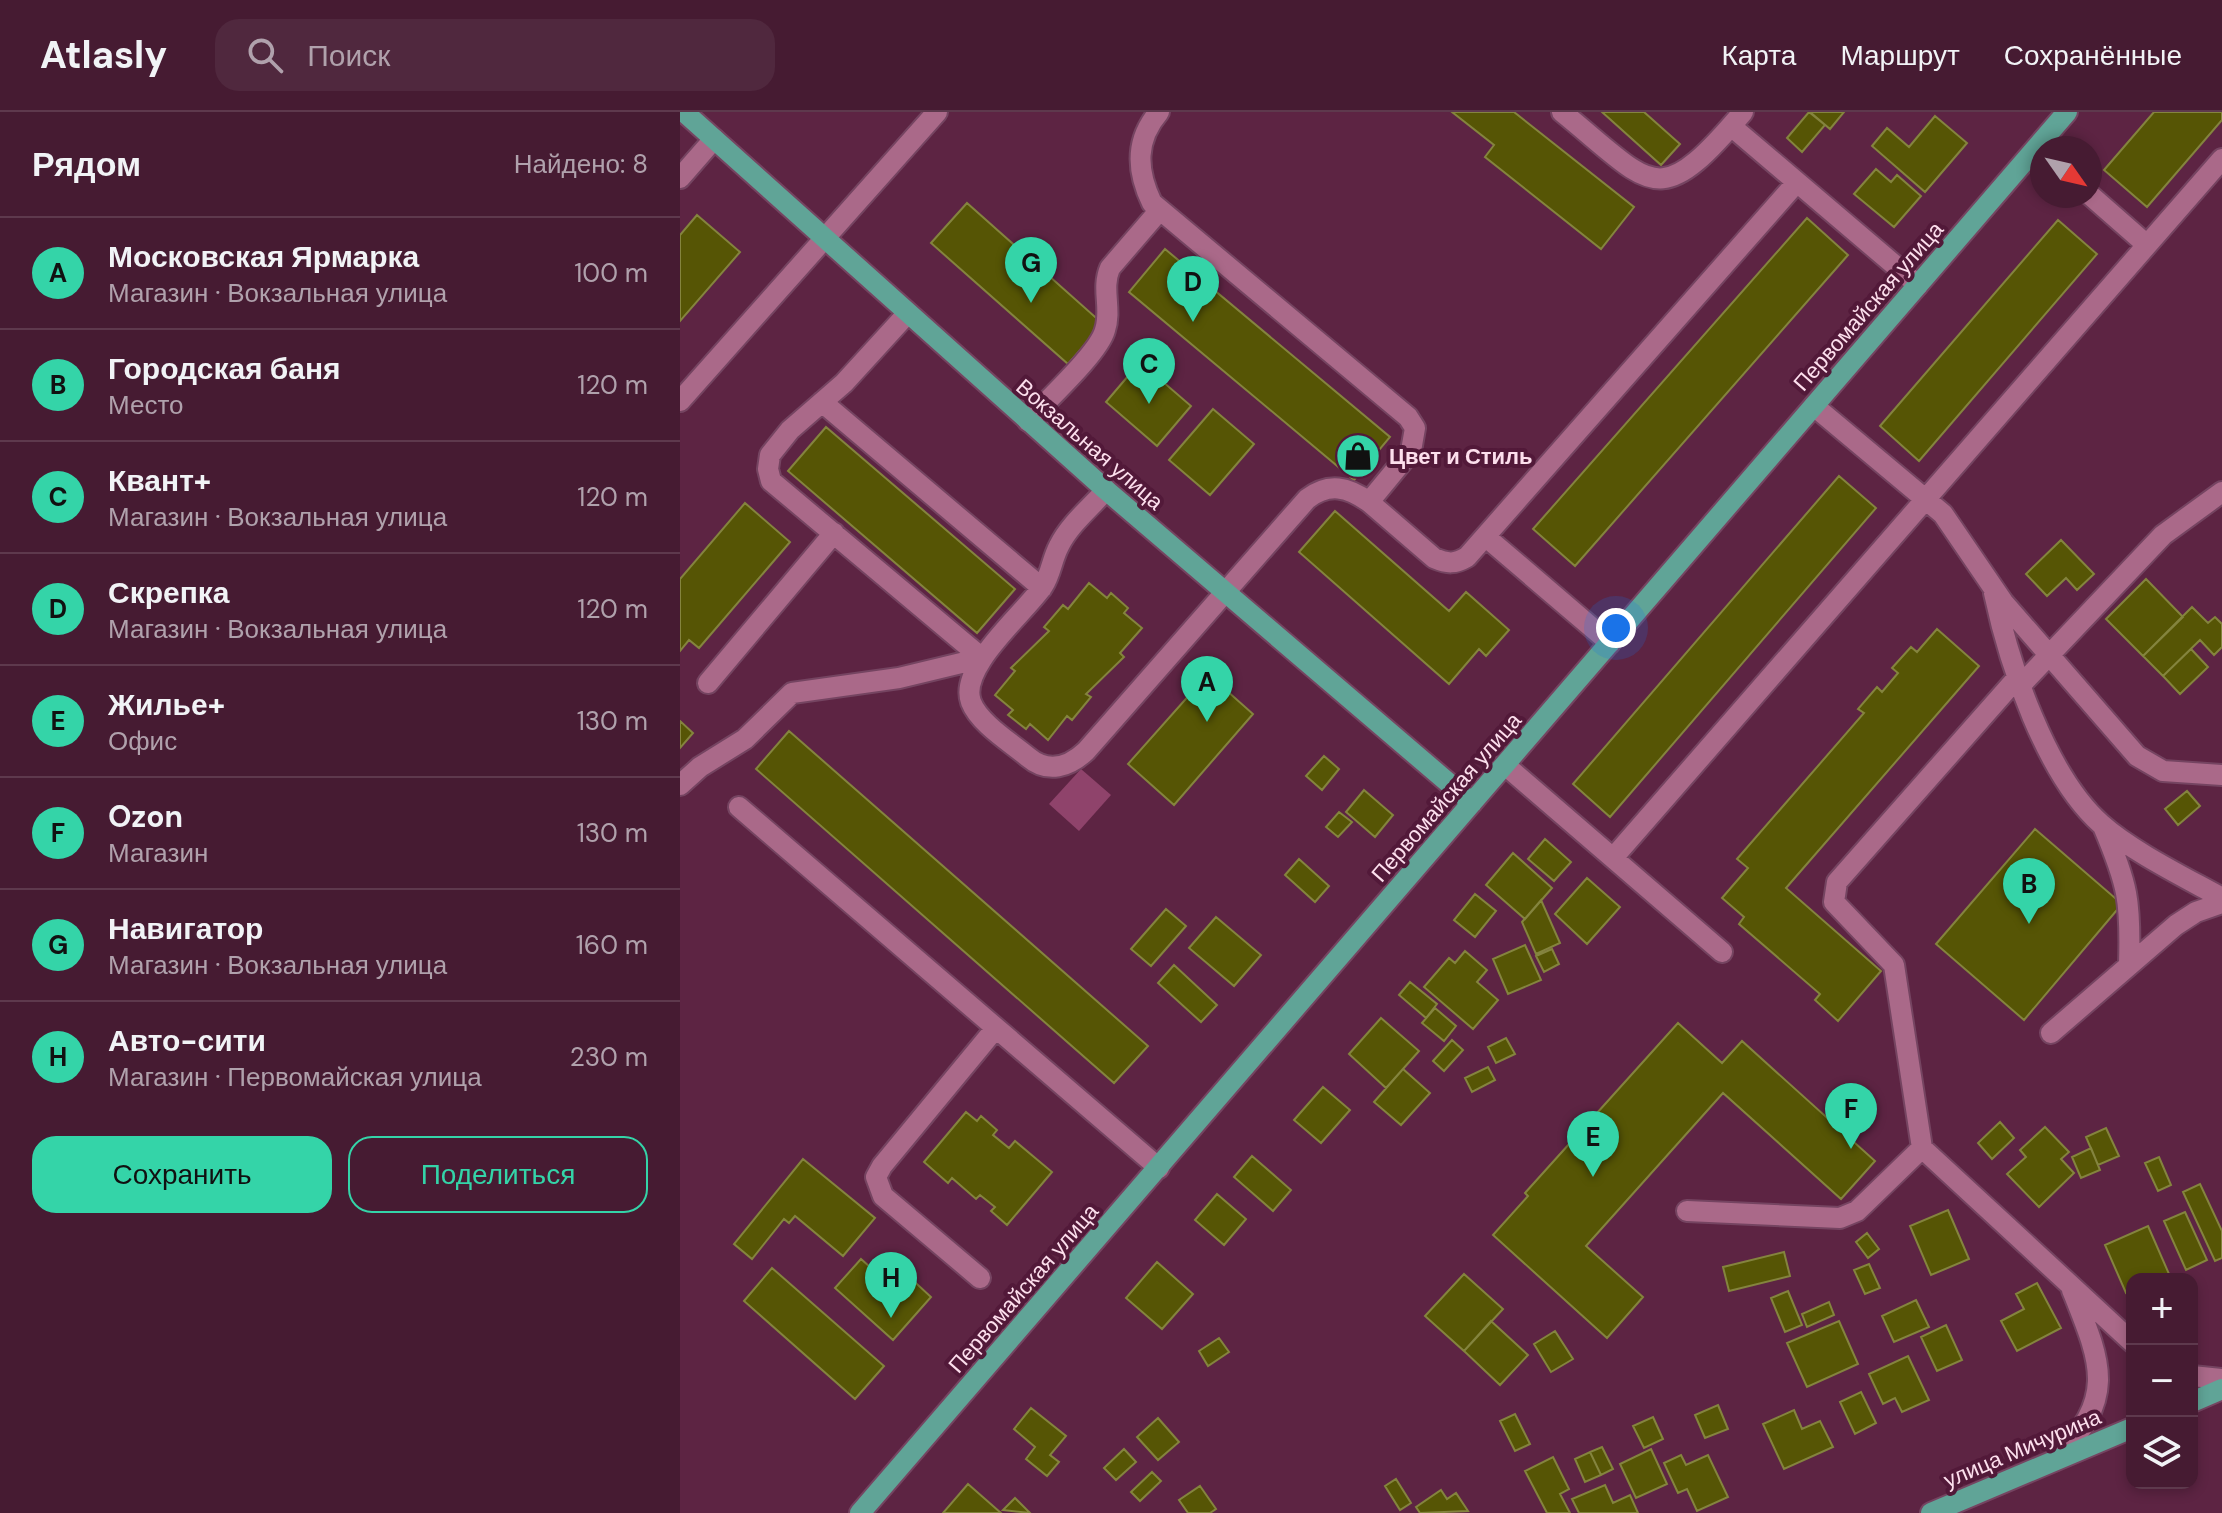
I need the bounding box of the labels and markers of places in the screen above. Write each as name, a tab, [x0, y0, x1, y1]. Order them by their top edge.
pin: G	[1005, 237, 1057, 303]
pin: D	[1167, 256, 1219, 322]
pin: C	[1123, 338, 1175, 404]
shop icon: Цвет и Стиль	[1334, 432, 1382, 480]
place label: Цвет и Стиль	[1389, 442, 1533, 471]
pin: A	[1181, 656, 1233, 722]
pin: B	[2003, 858, 2055, 924]
pin: F	[1825, 1083, 1877, 1149]
pin: E	[1567, 1111, 1619, 1177]
pin: H	[865, 1252, 917, 1318]

